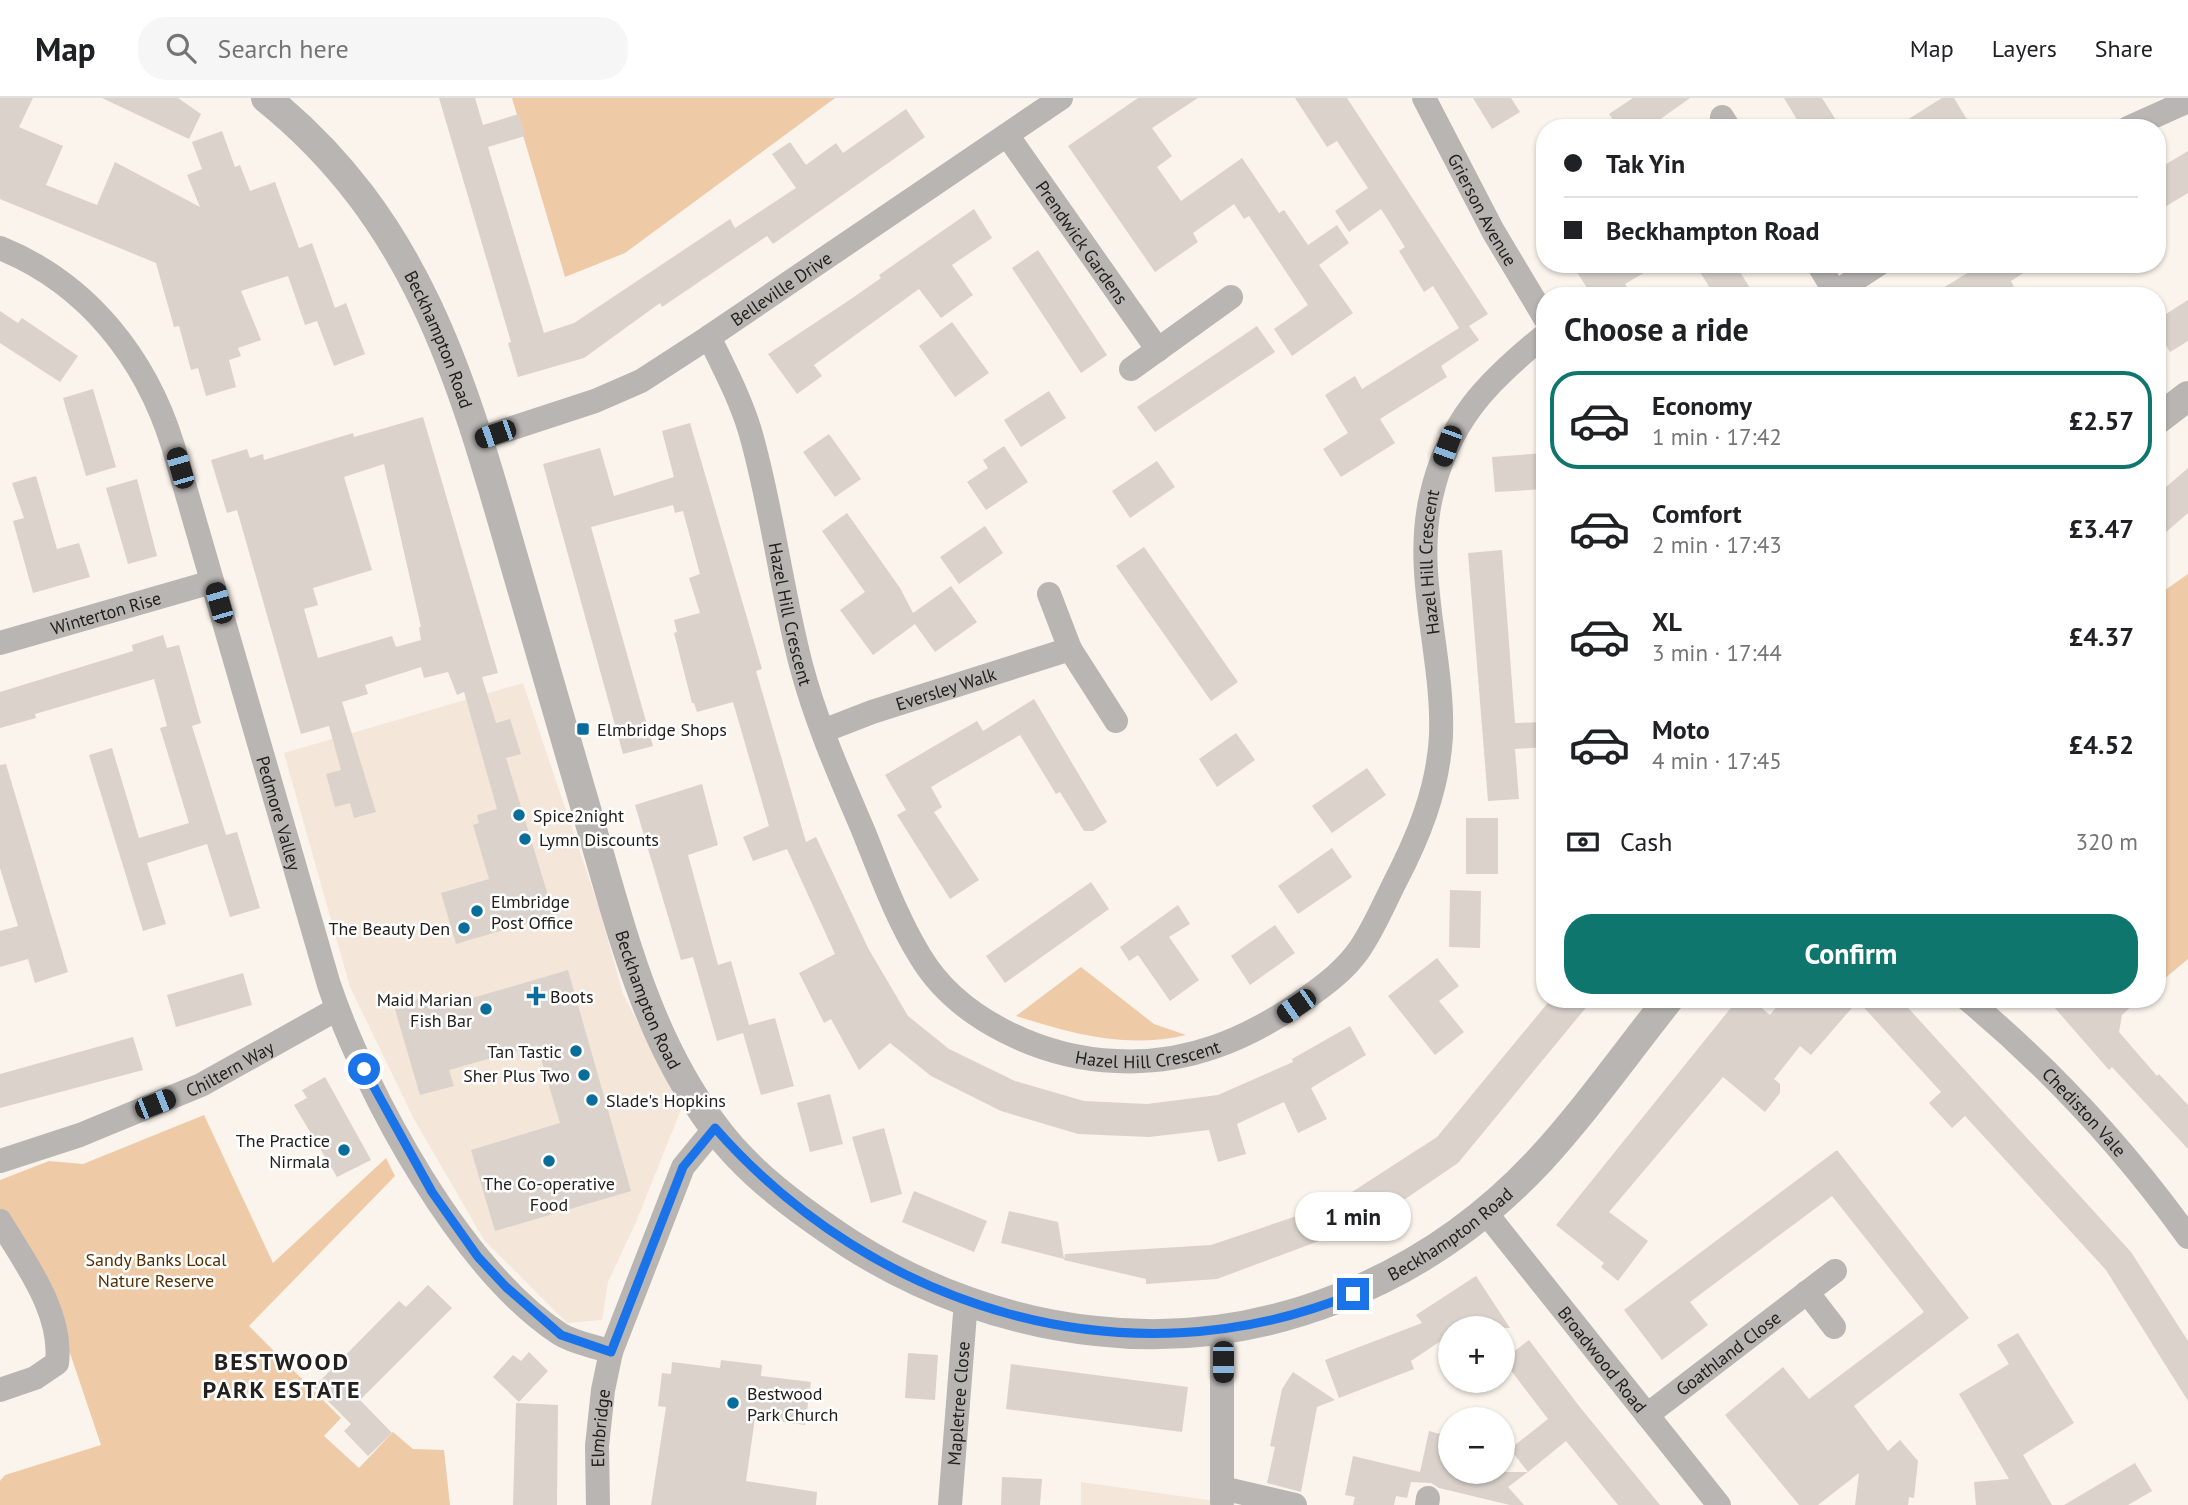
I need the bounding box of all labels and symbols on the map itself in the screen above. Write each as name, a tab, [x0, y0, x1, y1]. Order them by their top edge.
street label: Grierson Avenue	[1443, 149, 1523, 270]
street label: Prendwick Gardens	[1031, 176, 1134, 308]
street label: Belleville Drive	[726, 246, 836, 331]
street label: Beckhampton Road	[400, 266, 478, 411]
car	[472, 417, 519, 451]
car	[1430, 423, 1465, 469]
car	[165, 445, 196, 491]
street label: Hazel Hill Crescent	[1414, 487, 1444, 636]
street label: Hazel Hill Crescent	[764, 540, 818, 688]
car	[204, 580, 235, 626]
street label: Winterton Rise	[48, 586, 164, 639]
street label: Eversley Walk	[893, 662, 999, 715]
place label: Elmbridge Shops	[597, 718, 727, 741]
marker: Elmbridge Shops	[575, 721, 591, 737]
street label: Pedmore Valley	[252, 753, 307, 874]
place label: Spice2night	[533, 804, 624, 827]
marker: Spice2night	[511, 807, 527, 823]
place label: Lymn Discounts	[539, 828, 659, 851]
marker: Lymn Discounts	[517, 831, 533, 847]
place label: Elmbridge Post Office	[491, 890, 573, 934]
marker: Elmbridge Post Office	[469, 903, 485, 919]
place label: The Beauty Den	[329, 917, 450, 940]
marker: The Beauty Den	[456, 920, 472, 936]
street label: Beckhampton Road	[611, 927, 687, 1073]
place label: Boots	[550, 985, 594, 1008]
car	[1273, 985, 1320, 1027]
place label: Maid Marian Fish Bar	[377, 988, 472, 1032]
marker: Boots	[528, 988, 544, 1004]
marker: Maid Marian Fish Bar	[478, 1001, 494, 1017]
street label: Hazel Hill Crescent	[1073, 1034, 1223, 1073]
street label: Chiltern Way	[182, 1035, 278, 1102]
place label: Tan Tastic	[487, 1040, 562, 1063]
marker: Tan Tastic	[568, 1043, 584, 1059]
route start	[348, 1053, 380, 1085]
street label: Chediston Vale	[2038, 1062, 2132, 1161]
place label: Sher Plus Two	[463, 1064, 570, 1087]
marker: Sher Plus Two	[576, 1067, 592, 1083]
car	[132, 1086, 179, 1122]
place label: Slade's Hopkins	[606, 1089, 726, 1112]
marker: Slade's Hopkins	[584, 1092, 600, 1108]
place label: The Practice Nirmala	[236, 1129, 330, 1173]
marker: The Practice Nirmala	[336, 1142, 352, 1158]
marker: The Co-operative Food	[541, 1153, 557, 1169]
place label: The Co-operative Food	[483, 1172, 615, 1216]
street label: Beckhampton Road	[1383, 1182, 1517, 1285]
callout: 1 min	[1295, 1192, 1411, 1242]
park label: Sandy Banks Local Nature Reserve	[85, 1248, 227, 1292]
route end	[1337, 1278, 1369, 1310]
street label: Broadwood Road	[1553, 1301, 1652, 1417]
street label: Goathland Close	[1671, 1306, 1785, 1400]
street label: Mapletree Close	[942, 1340, 974, 1466]
car	[1213, 1341, 1234, 1383]
district label: BESTWOOD PARK ESTATE	[203, 1346, 361, 1405]
place label: Bestwood Park Church	[747, 1382, 838, 1426]
street label: Elmbridge	[585, 1388, 615, 1468]
marker: Bestwood Park Church	[725, 1395, 741, 1411]

